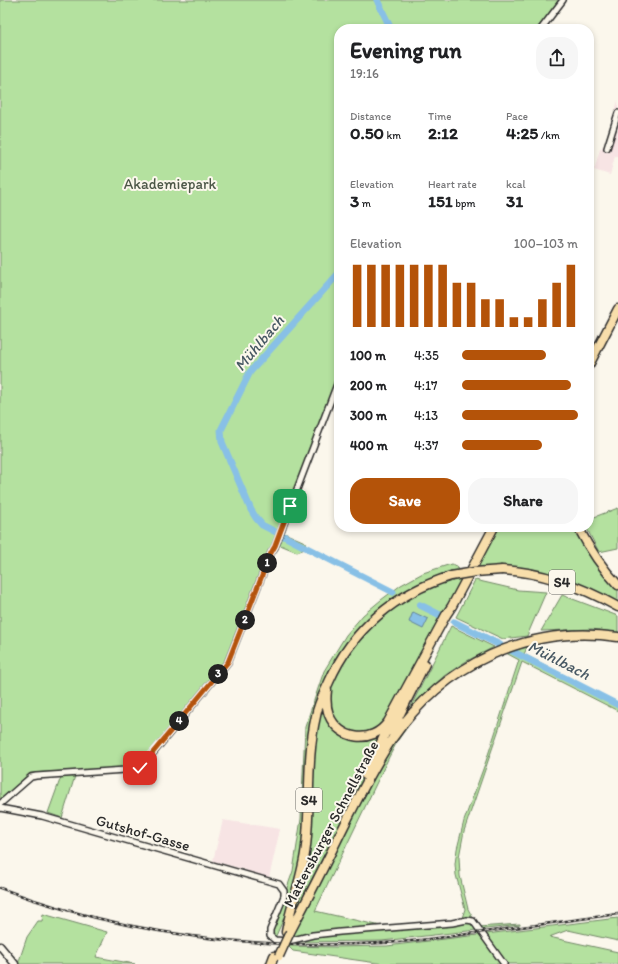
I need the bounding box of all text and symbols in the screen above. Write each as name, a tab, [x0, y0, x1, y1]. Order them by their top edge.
text: Evening run	[350, 37, 462, 64]
button: share	[536, 37, 578, 79]
text: 19:16	[350, 66, 379, 81]
text: Distance	[350, 110, 391, 123]
text: Time	[428, 110, 451, 123]
text: Pace	[506, 110, 528, 123]
text: 0.50	[350, 123, 384, 143]
text: 2:12	[428, 123, 458, 143]
text: 4:25	[506, 123, 538, 143]
text: km	[384, 129, 401, 142]
text: /km	[538, 129, 560, 142]
park label: Akademiepark	[124, 175, 217, 193]
text: Elevation	[350, 178, 394, 191]
text: Heart rate	[428, 178, 477, 191]
text: kcal	[506, 178, 526, 191]
text: 3	[350, 191, 359, 211]
text: 151	[428, 191, 453, 211]
text: 31	[506, 191, 523, 211]
text: m	[359, 197, 371, 210]
text: bpm	[453, 197, 476, 210]
text: Elevation	[350, 236, 402, 251]
text: 100–103 m	[514, 236, 578, 251]
water label: Mühlbach	[230, 311, 288, 375]
text: 100 m	[350, 348, 386, 363]
text: 4:35	[414, 348, 439, 363]
text: 200 m	[350, 378, 387, 393]
text: 4:17	[414, 378, 437, 393]
text: 300 m	[350, 408, 387, 423]
text: 4:13	[414, 408, 438, 423]
text: 400 m	[350, 438, 388, 453]
text: 4:37	[414, 438, 439, 453]
button: Save	[350, 478, 460, 524]
button: Share	[468, 478, 578, 524]
pin	[273, 489, 307, 523]
icon: arrive	[279, 495, 301, 517]
pin: 1	[257, 553, 277, 573]
text: 1	[264, 556, 270, 569]
road number: S4	[549, 570, 575, 594]
pin: 2	[235, 610, 255, 630]
text: 2	[242, 613, 248, 626]
water label: Mühlbach	[525, 636, 594, 684]
pin: 3	[208, 664, 228, 684]
text: 3	[215, 667, 221, 680]
pin: 4	[169, 711, 189, 731]
text: 4	[176, 714, 182, 727]
street label: Mattersburger Schnellstraße	[280, 738, 382, 910]
pin	[123, 751, 157, 785]
icon: check	[129, 757, 151, 779]
road number: S4	[296, 788, 322, 812]
street label: Gutshof-Gasse	[94, 811, 192, 855]

